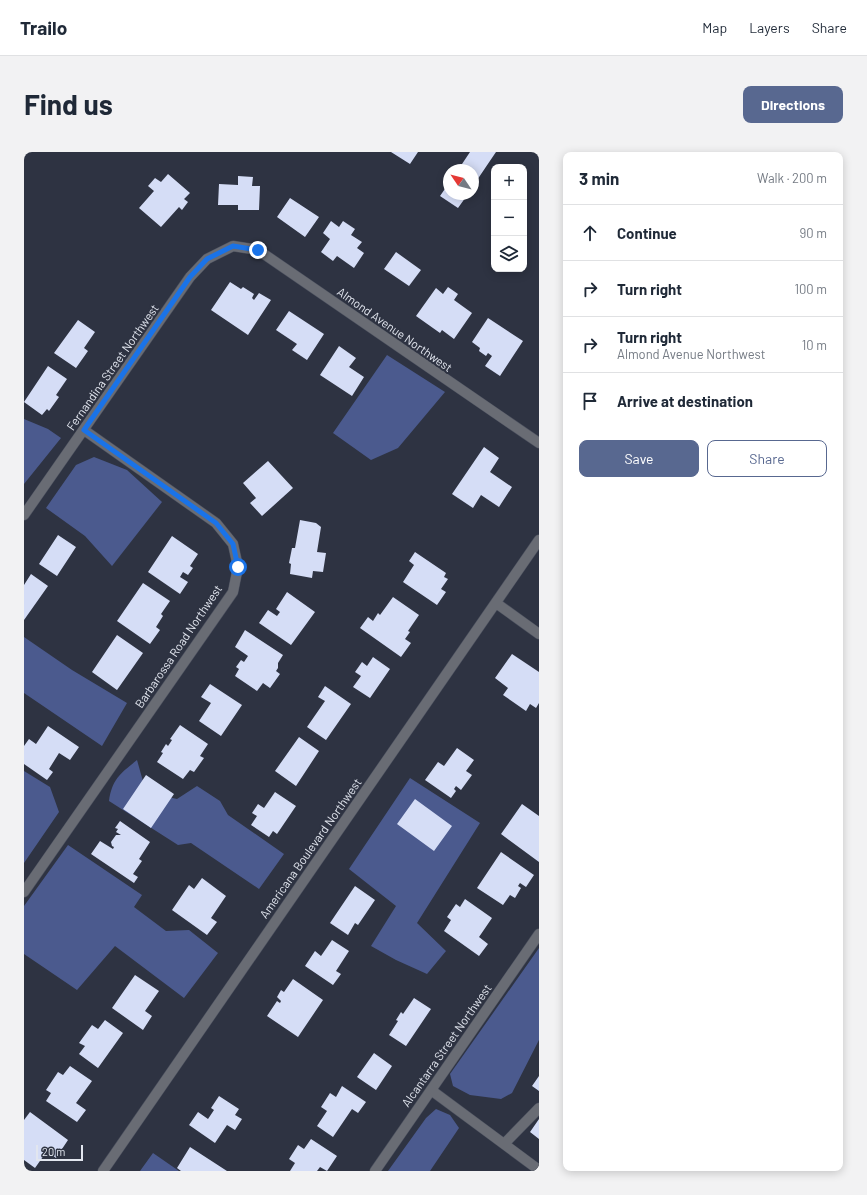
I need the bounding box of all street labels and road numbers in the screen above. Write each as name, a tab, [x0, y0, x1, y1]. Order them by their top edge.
street label: Almond Avenue Northwest	[335, 284, 455, 374]
street label: Fernandina Street Northwest	[63, 301, 161, 433]
street label: Barbarossa Road Northwest	[132, 582, 224, 710]
street label: Americana Boulevard Northwest	[256, 775, 364, 921]
street label: Alcantarra Street Northwest	[398, 981, 494, 1109]

